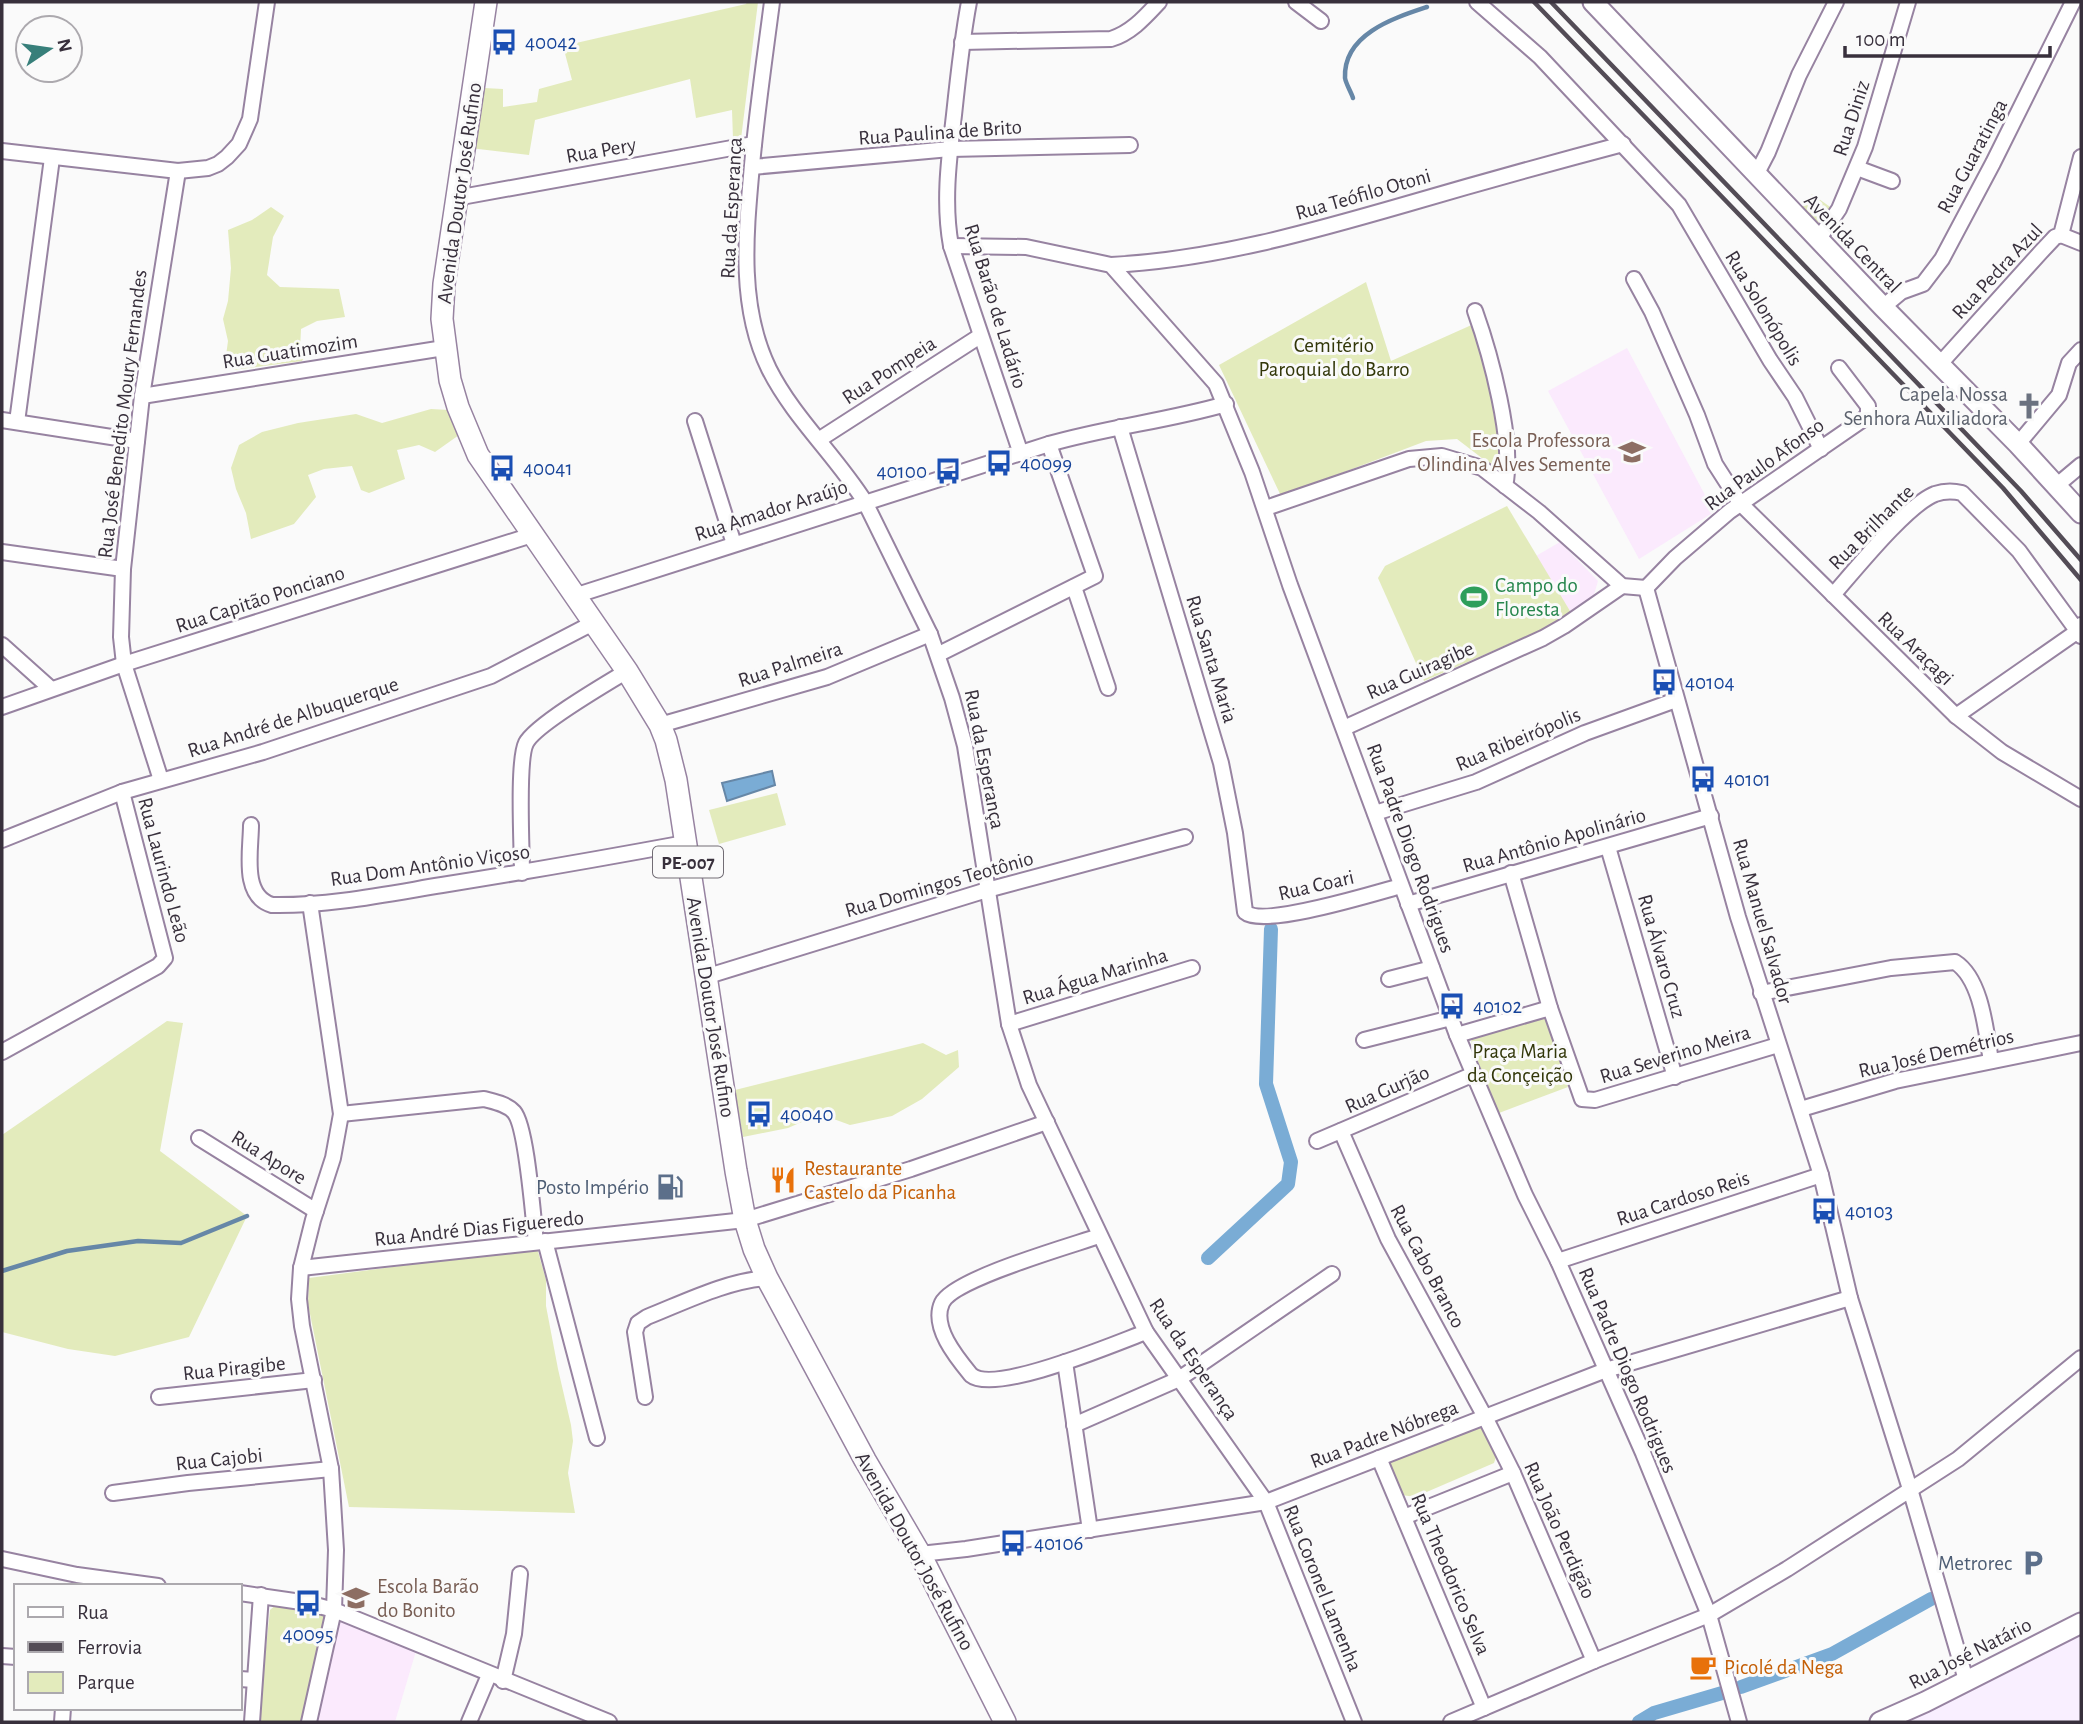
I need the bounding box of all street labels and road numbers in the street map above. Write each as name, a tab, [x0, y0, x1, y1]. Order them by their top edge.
street label: Rua Diniz	[1829, 78, 1874, 159]
street label: Avenida Doutor José Rufino	[434, 81, 485, 305]
street label: Rua Guaratinga	[1934, 95, 2011, 217]
street label: Rua Paulina de Brito	[858, 116, 1022, 149]
street label: Rua Pery	[564, 134, 638, 167]
street label: Rua da Esperança	[717, 136, 746, 279]
street label: Rua Teófilo Otoni	[1293, 165, 1433, 224]
street label: Avenida Central	[1800, 190, 1905, 297]
street label: Rua Pedra Azul	[1948, 220, 2047, 323]
street label: Rua Barão de Ladário	[960, 221, 1031, 391]
street label: Rua Solonópolis	[1721, 247, 1806, 370]
street label: Rua José Benedito Moury Fernandes	[94, 269, 151, 560]
street label: Rua Guatimozim	[221, 330, 359, 373]
street label: Rua Pompeia	[839, 332, 940, 408]
street label: Rua Paulo Afonso	[1701, 414, 1828, 515]
street label: Rua Amador Araújo	[692, 476, 850, 545]
street label: Rua Brilhante	[1825, 481, 1918, 574]
street label: Rua Capitão Ponciano	[173, 562, 347, 637]
street label: Rua Santa Maria	[1182, 593, 1241, 726]
street label: Rua Araçagi	[1874, 607, 1958, 689]
street label: Rua Guiragibe	[1363, 637, 1477, 703]
street label: Rua Palmeira	[735, 638, 845, 691]
street label: Rua André de Albuquerque	[185, 673, 401, 762]
street label: Rua da Esperança	[961, 687, 1008, 831]
street label: Rua Ribeirópolis	[1453, 704, 1584, 775]
street label: Rua Padre Diogo Rodrigues	[1363, 741, 1458, 956]
street label: Rua Laurindo Leão	[134, 795, 193, 945]
street label: Rua Antônio Apolinário	[1460, 804, 1648, 877]
street label: Rua Manuel Salvador	[1729, 836, 1796, 1007]
street label: Rua Dom Antônio Viçoso	[329, 841, 531, 890]
road number: PE-007	[653, 846, 723, 877]
street label: Rua Domingos Teotônio	[843, 848, 1036, 921]
street label: Rua Coari	[1276, 867, 1356, 904]
street label: Rua Álvaro Cruz	[1634, 891, 1691, 1020]
street label: Avenida Doutor José Rufino	[683, 895, 738, 1119]
street label: Rua Água Marinha	[1020, 942, 1170, 1009]
street label: Rua Severino Meira	[1597, 1022, 1753, 1087]
street label: Rua José Demétrios	[1856, 1025, 2016, 1082]
street label: Rua Gurjão	[1342, 1062, 1433, 1117]
street label: Rua Apore	[228, 1126, 310, 1189]
street label: Rua Cardoso Reis	[1614, 1167, 1752, 1230]
street label: Rua Cabo Branco	[1386, 1201, 1469, 1332]
street label: Rua André Dias Figueredo	[373, 1207, 585, 1250]
street label: Rua Padre Diogo Rodrigues	[1575, 1264, 1680, 1476]
street label: Rua da Esperança	[1145, 1295, 1242, 1424]
street label: Rua Piragibe	[182, 1353, 286, 1384]
street label: Rua Padre Nóbrega	[1307, 1396, 1461, 1472]
street label: Rua Cajobi	[174, 1444, 264, 1475]
street label: Avenida Doutor José Rufino	[851, 1449, 978, 1654]
street label: Rua João Perdigão	[1520, 1459, 1599, 1602]
street label: Rua Theodorico Selva	[1407, 1490, 1494, 1658]
street label: Rua Coronel Lamenha	[1279, 1502, 1366, 1675]
street label: Rua José Natário	[1906, 1614, 2035, 1693]

